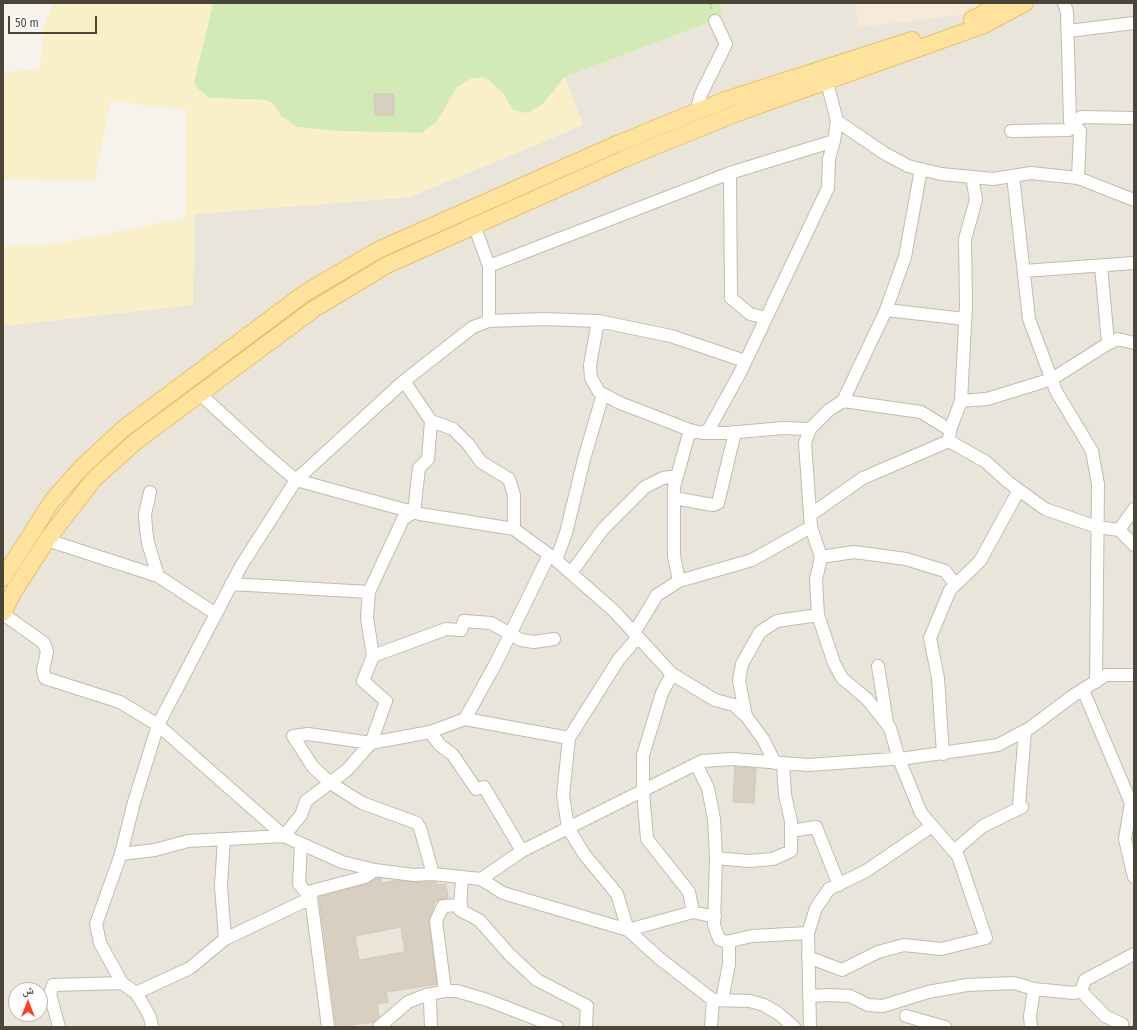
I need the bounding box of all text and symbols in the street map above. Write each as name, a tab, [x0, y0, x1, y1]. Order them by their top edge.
scale bar	[10, 8, 99, 34]
text: 50 m	[15, 16, 39, 30]
north arrow	[8, 982, 48, 1022]
text: ش	[22, 984, 34, 997]

